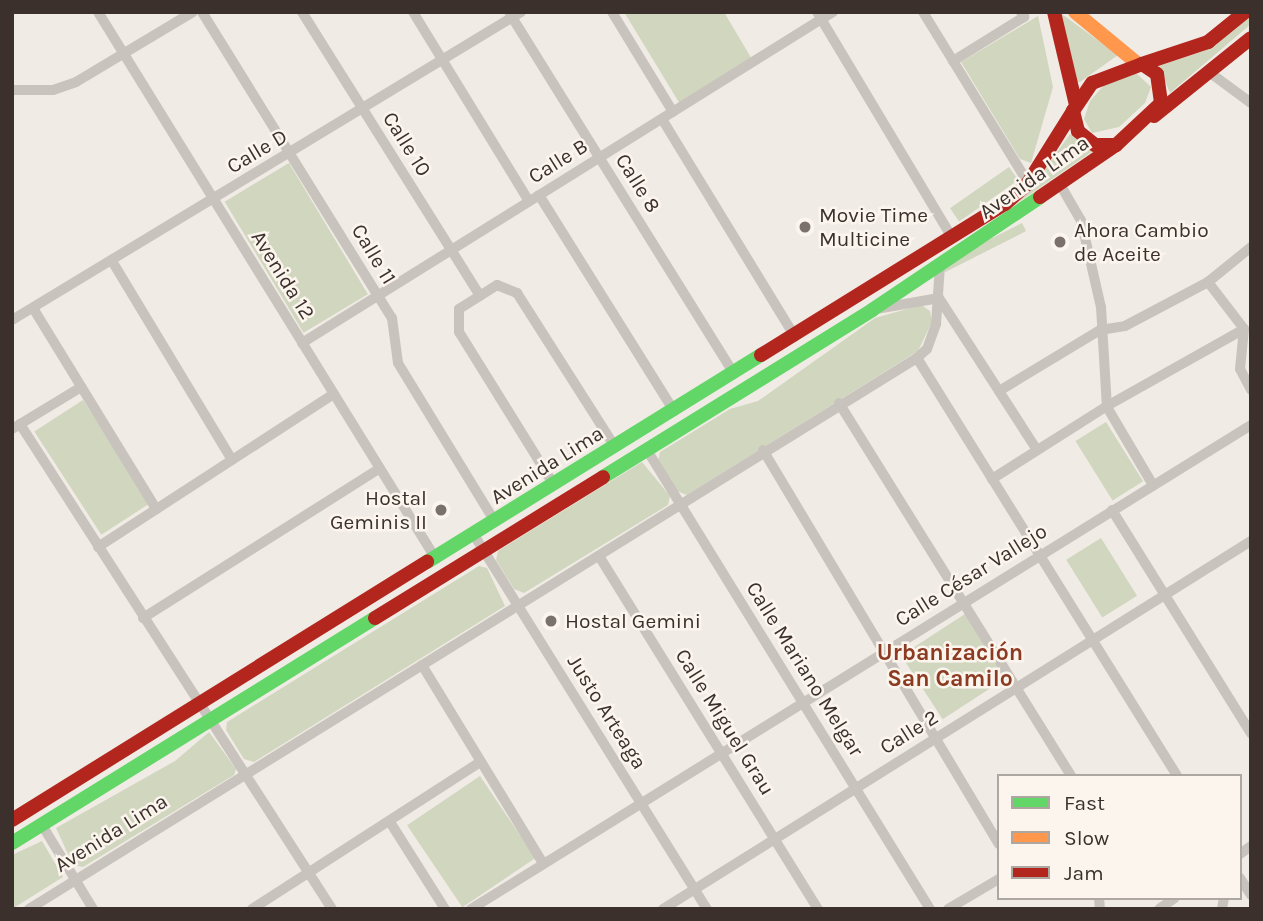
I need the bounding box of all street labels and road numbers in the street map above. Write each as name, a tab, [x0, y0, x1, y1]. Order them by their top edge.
street label: Calle 10	[377, 107, 437, 181]
street label: Calle D	[222, 123, 292, 179]
street label: Avenida Lima	[974, 130, 1094, 224]
street label: Calle B	[524, 133, 592, 189]
street label: Calle 8	[610, 149, 666, 217]
street label: Calle 11	[346, 219, 402, 289]
street label: Avenida 12	[246, 226, 320, 324]
street label: Avenida Lima	[486, 420, 608, 510]
street label: Calle César Vallejo	[891, 518, 1051, 632]
street label: Calle Mariano Melgar	[741, 577, 869, 761]
street label: Calle Miguel Grau	[670, 644, 780, 800]
street label: Justo Arteaga	[562, 650, 652, 774]
street label: Calle 2	[875, 704, 943, 760]
street label: Avenida Lima	[50, 788, 172, 878]

